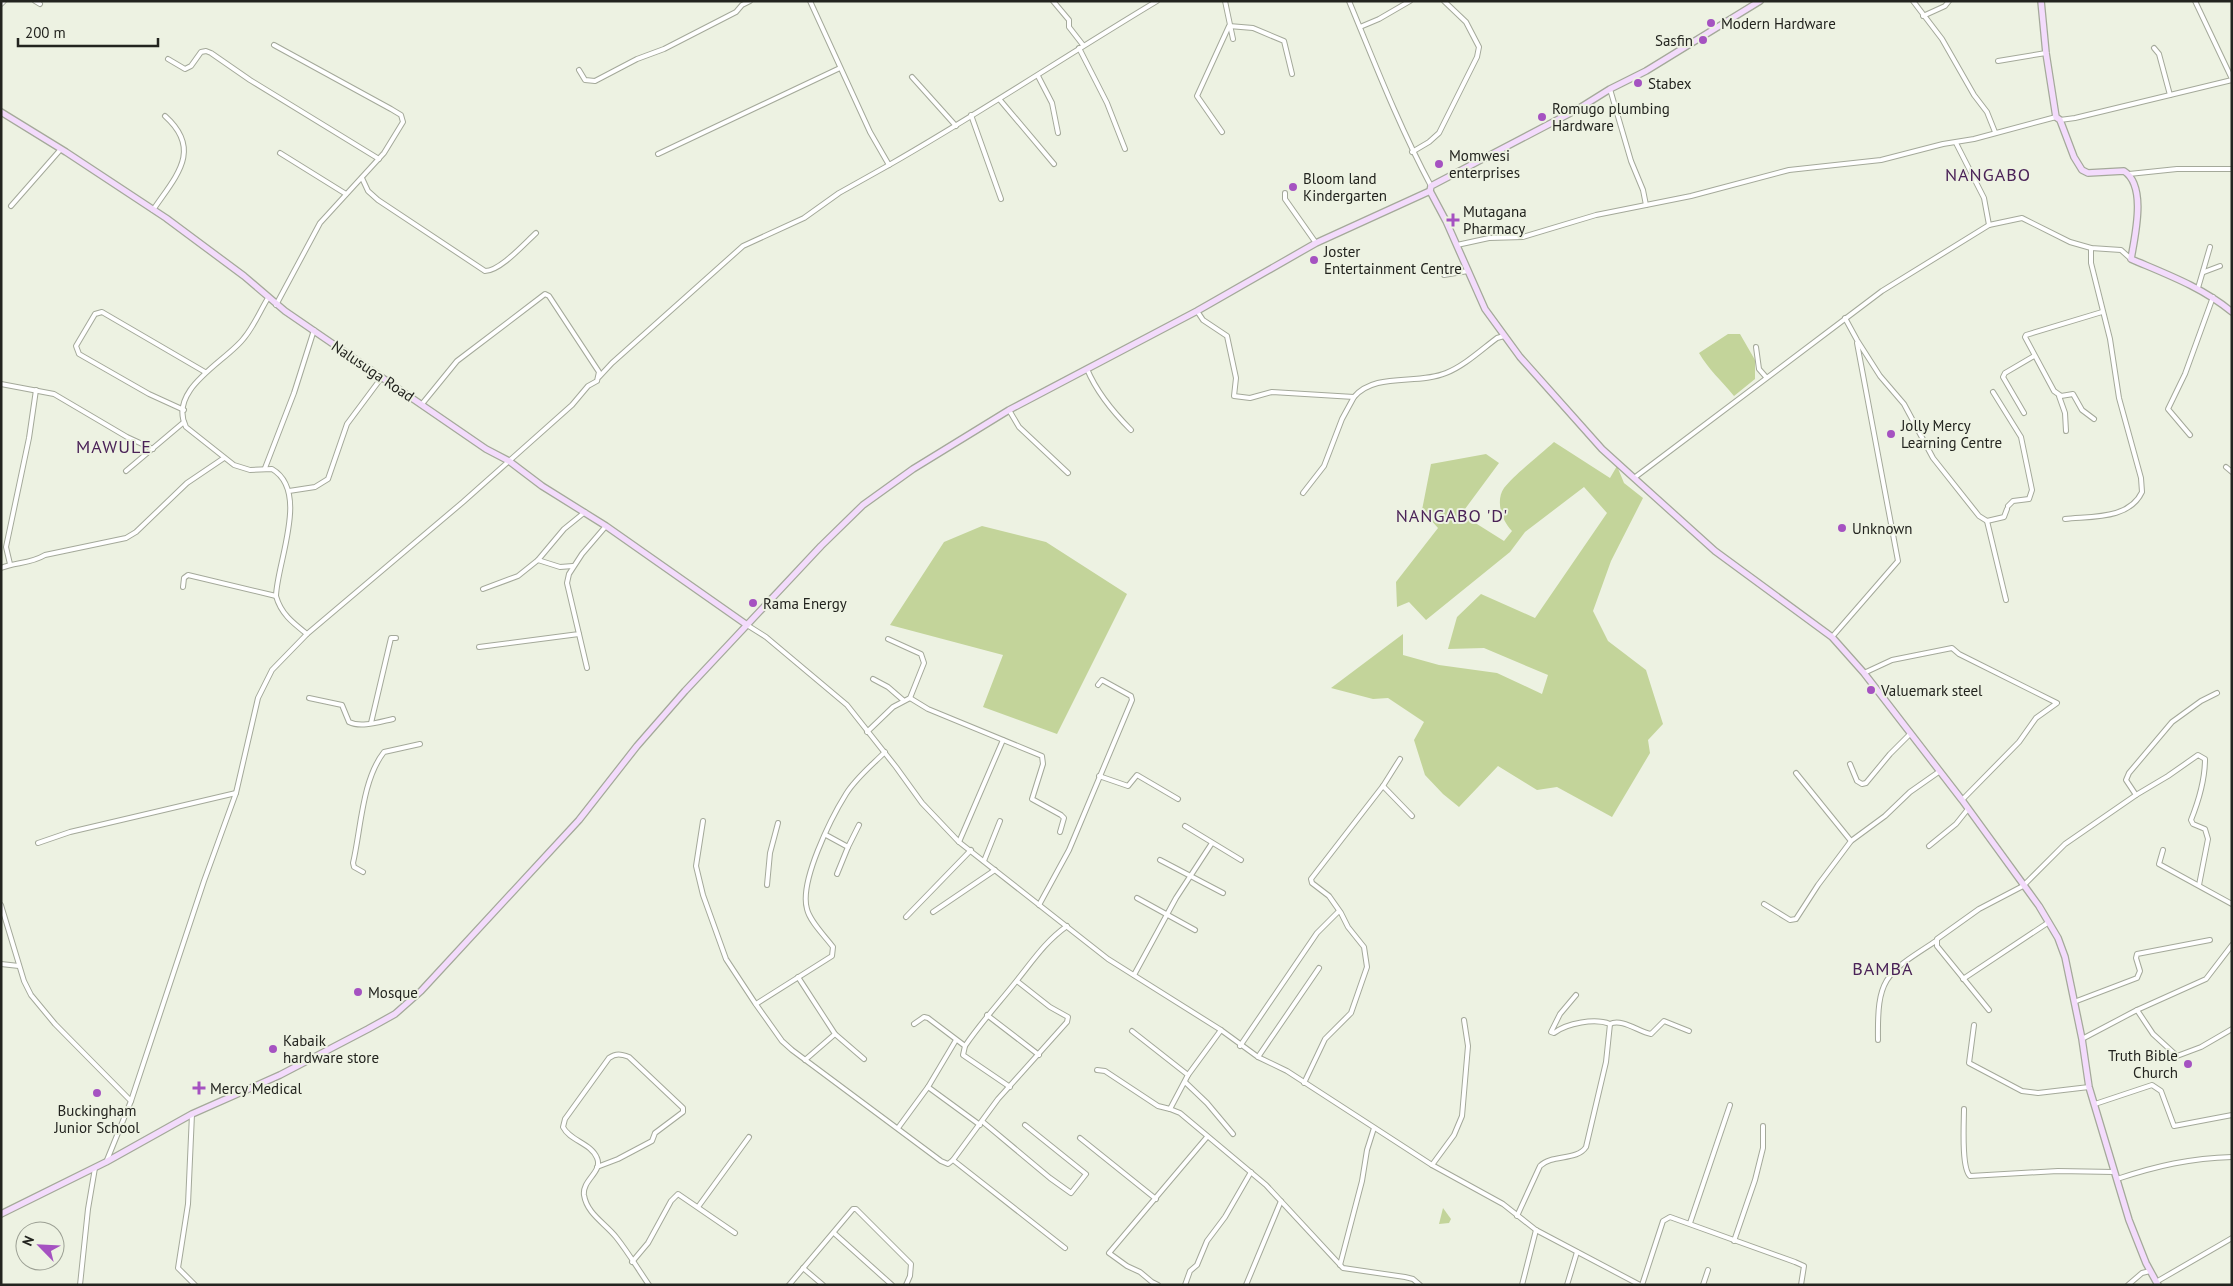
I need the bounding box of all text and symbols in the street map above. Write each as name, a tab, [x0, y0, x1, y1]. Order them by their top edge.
place label: Modern Hardware	[1721, 14, 1836, 33]
scale bar	[18, 15, 158, 47]
marker: Modern Hardware	[1705, 17, 1717, 29]
text: 200 m	[25, 23, 66, 42]
place label: Sasfin	[1655, 31, 1693, 50]
marker: Sasfin	[1697, 34, 1709, 46]
place label: Stabex	[1648, 74, 1692, 93]
marker: Stabex	[1632, 77, 1644, 89]
place label: Romugo plumbing Hardware	[1552, 99, 1670, 135]
marker: Romugo plumbing Hardware	[1536, 111, 1548, 123]
place label: Momwesi enterprises	[1449, 146, 1520, 182]
marker: Momwesi enterprises	[1433, 158, 1445, 170]
district label: NANGABO	[1945, 163, 2031, 186]
place label: Bloom land Kindergarten	[1303, 169, 1387, 205]
marker: Bloom land Kindergarten	[1287, 181, 1299, 193]
place label: Mutagana Pharmacy	[1463, 202, 1527, 238]
marker: Mutagana Pharmacy	[1447, 214, 1459, 226]
place label: Joster Entertainment Centre	[1323, 242, 1462, 278]
marker: Joster Entertainment Centre	[1308, 254, 1320, 266]
street label: Nalusuga Road	[328, 336, 418, 406]
place label: Jolly Mercy Learning Centre	[1900, 416, 2002, 452]
marker: Jolly Mercy Learning Centre	[1885, 428, 1897, 440]
district label: MAWULE	[76, 435, 152, 458]
district label: NANGABO 'D'	[1396, 504, 1508, 527]
place label: Unknown	[1852, 519, 1912, 538]
marker: Unknown	[1836, 522, 1848, 534]
place label: Rama Energy	[763, 594, 847, 613]
marker: Rama Energy	[747, 597, 759, 609]
place label: Valuemark steel	[1880, 681, 1983, 700]
marker: Valuemark steel	[1865, 684, 1877, 696]
district label: BAMBA	[1852, 957, 1914, 980]
place label: Mosque	[368, 983, 418, 1002]
marker: Mosque	[352, 986, 364, 998]
place label: Kabaik hardware store	[283, 1031, 379, 1067]
marker: Kabaik hardware store	[267, 1043, 279, 1055]
place label: Truth Bible Church	[2108, 1046, 2178, 1082]
marker: Truth Bible Church	[2182, 1058, 2194, 1070]
place label: Mercy Medical	[210, 1079, 302, 1098]
marker: Mercy Medical	[192, 1081, 206, 1095]
marker: Buckingham Junior School	[91, 1087, 103, 1099]
place label: Buckingham Junior School	[53, 1101, 140, 1137]
north arrow	[15, 1221, 65, 1271]
text: N	[18, 1233, 38, 1249]

